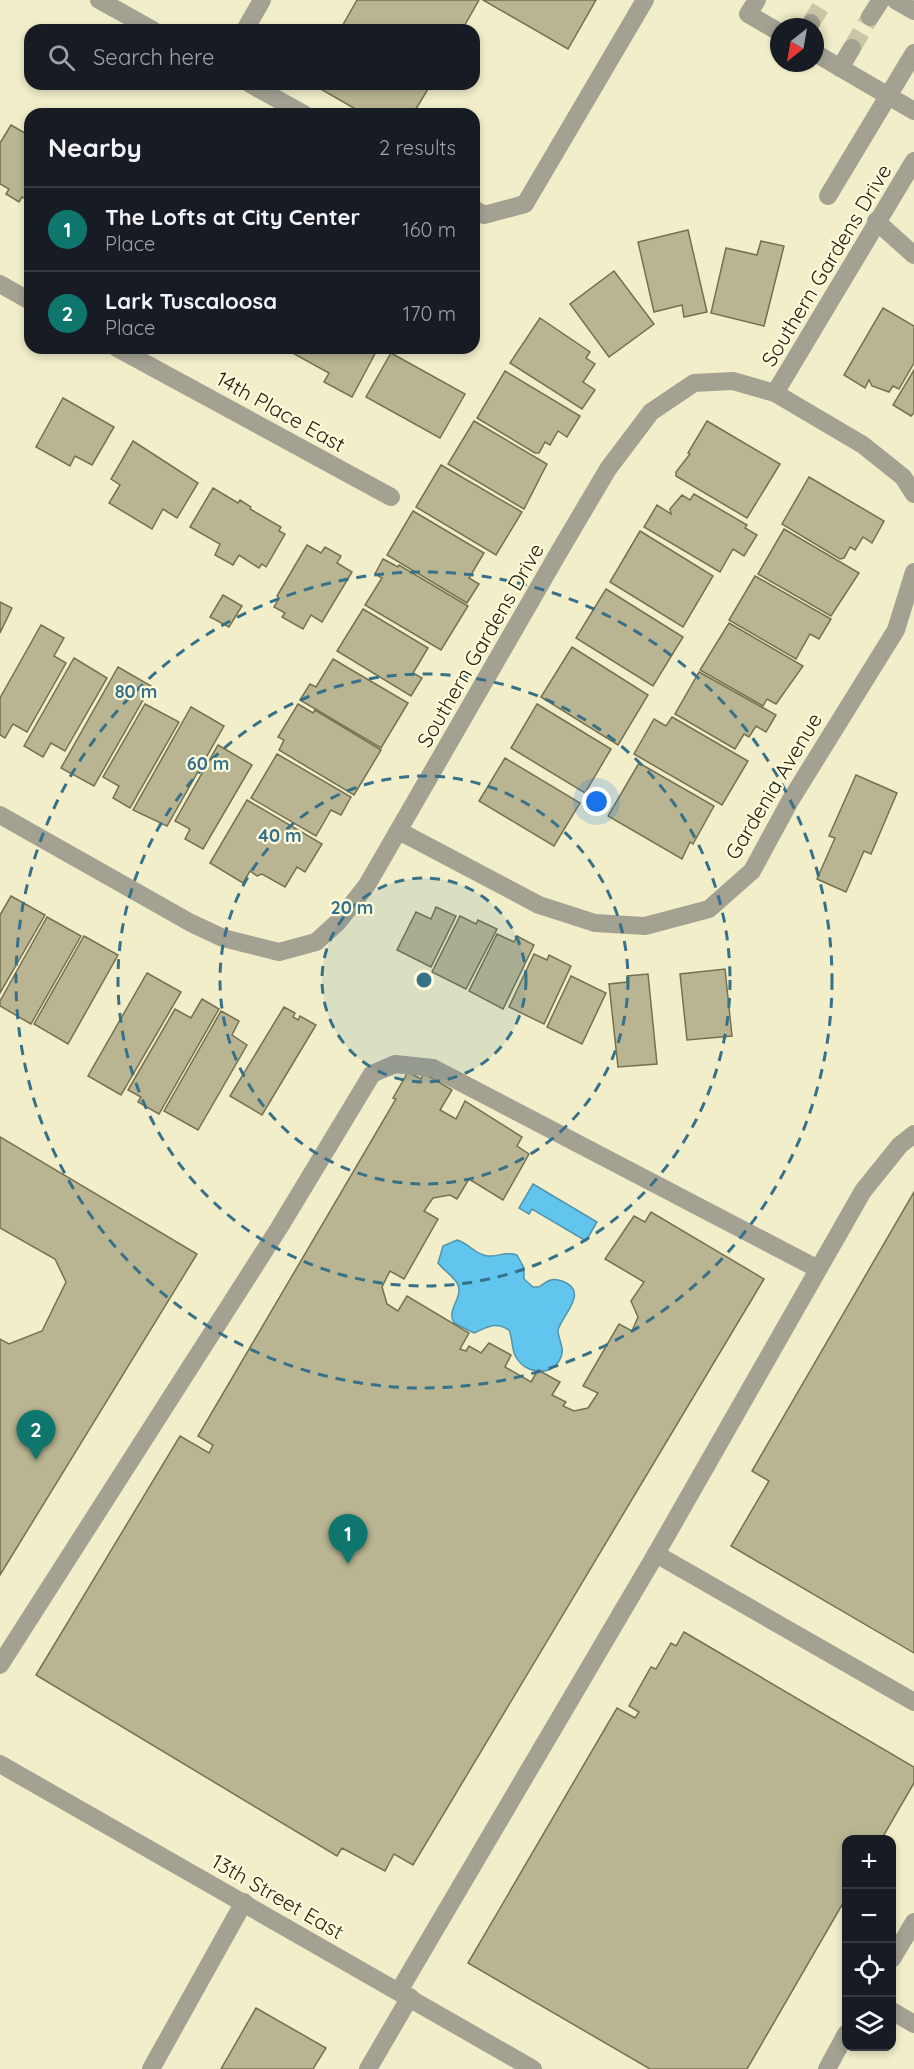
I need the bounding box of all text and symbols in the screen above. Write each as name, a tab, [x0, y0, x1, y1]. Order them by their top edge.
north arrow	[770, 18, 824, 72]
search box	[24, 24, 480, 90]
icon: search	[45, 41, 78, 74]
text: Search here	[93, 43, 214, 71]
text: Nearby	[48, 131, 142, 164]
text: 2 results	[379, 135, 456, 160]
street label: Southern Gardens Drive	[755, 159, 897, 371]
text: The Lofts at City Center	[105, 203, 360, 231]
text: 1	[64, 217, 71, 242]
text: 160 m	[402, 217, 456, 242]
text: Place	[105, 231, 155, 256]
text: Lark Tuscaloosa	[105, 287, 277, 315]
text: 2	[62, 301, 73, 326]
text: 170 m	[403, 301, 456, 326]
text: Place	[105, 315, 155, 340]
street label: 14th Place East	[212, 365, 350, 457]
street label: Southern Gardens Drive	[411, 538, 549, 752]
text: 80 m	[115, 680, 157, 703]
street label: Gardenia Avenue	[719, 708, 827, 864]
text: 60 m	[187, 752, 229, 775]
your location	[582, 787, 611, 816]
text: 40 m	[258, 824, 302, 847]
text: 20 m	[331, 896, 373, 919]
centre of rings	[414, 970, 434, 990]
pin: 2	[16, 1410, 56, 1460]
pin: 1	[328, 1514, 368, 1564]
map controls	[842, 1835, 896, 2051]
button: +	[842, 1835, 896, 1889]
street label: 13th Street East	[207, 1848, 349, 1944]
button: −	[842, 1889, 896, 1943]
button: locate	[842, 1943, 896, 1997]
button: layers	[842, 1997, 896, 2051]

